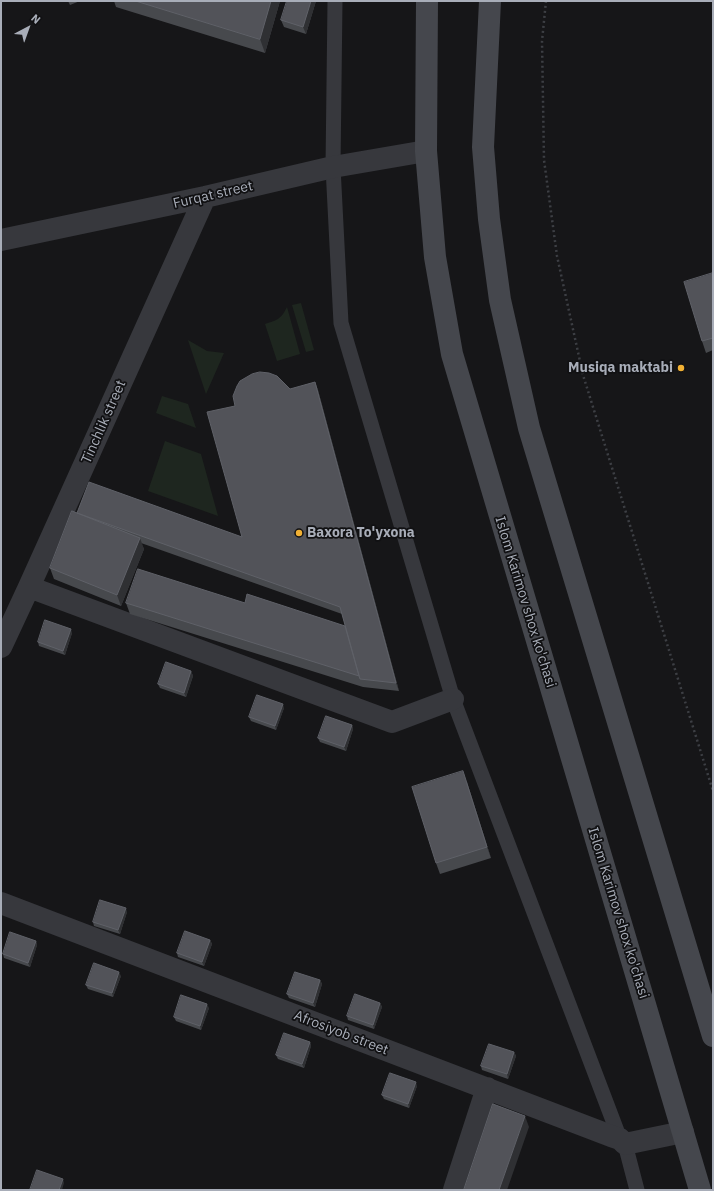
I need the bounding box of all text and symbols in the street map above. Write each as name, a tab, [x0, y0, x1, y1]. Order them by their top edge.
north arrow	[8, 8, 48, 48]
text: N	[28, 11, 43, 27]
street label: Furqat street	[172, 178, 254, 212]
place label: Musiqa maktabi	[568, 360, 673, 376]
marker: Musiqa maktabi	[676, 363, 686, 373]
street label: Tinchlik street	[78, 378, 130, 466]
street label: Islom Karimov shox ko'chasi	[491, 514, 559, 690]
place label: Baxora To'yxona	[307, 525, 415, 541]
marker: Baxora To'yxona	[294, 528, 304, 538]
street label: Islom Karimov shox ko'chasi	[584, 825, 652, 1001]
street label: Afrosiyob street	[291, 1007, 391, 1059]

